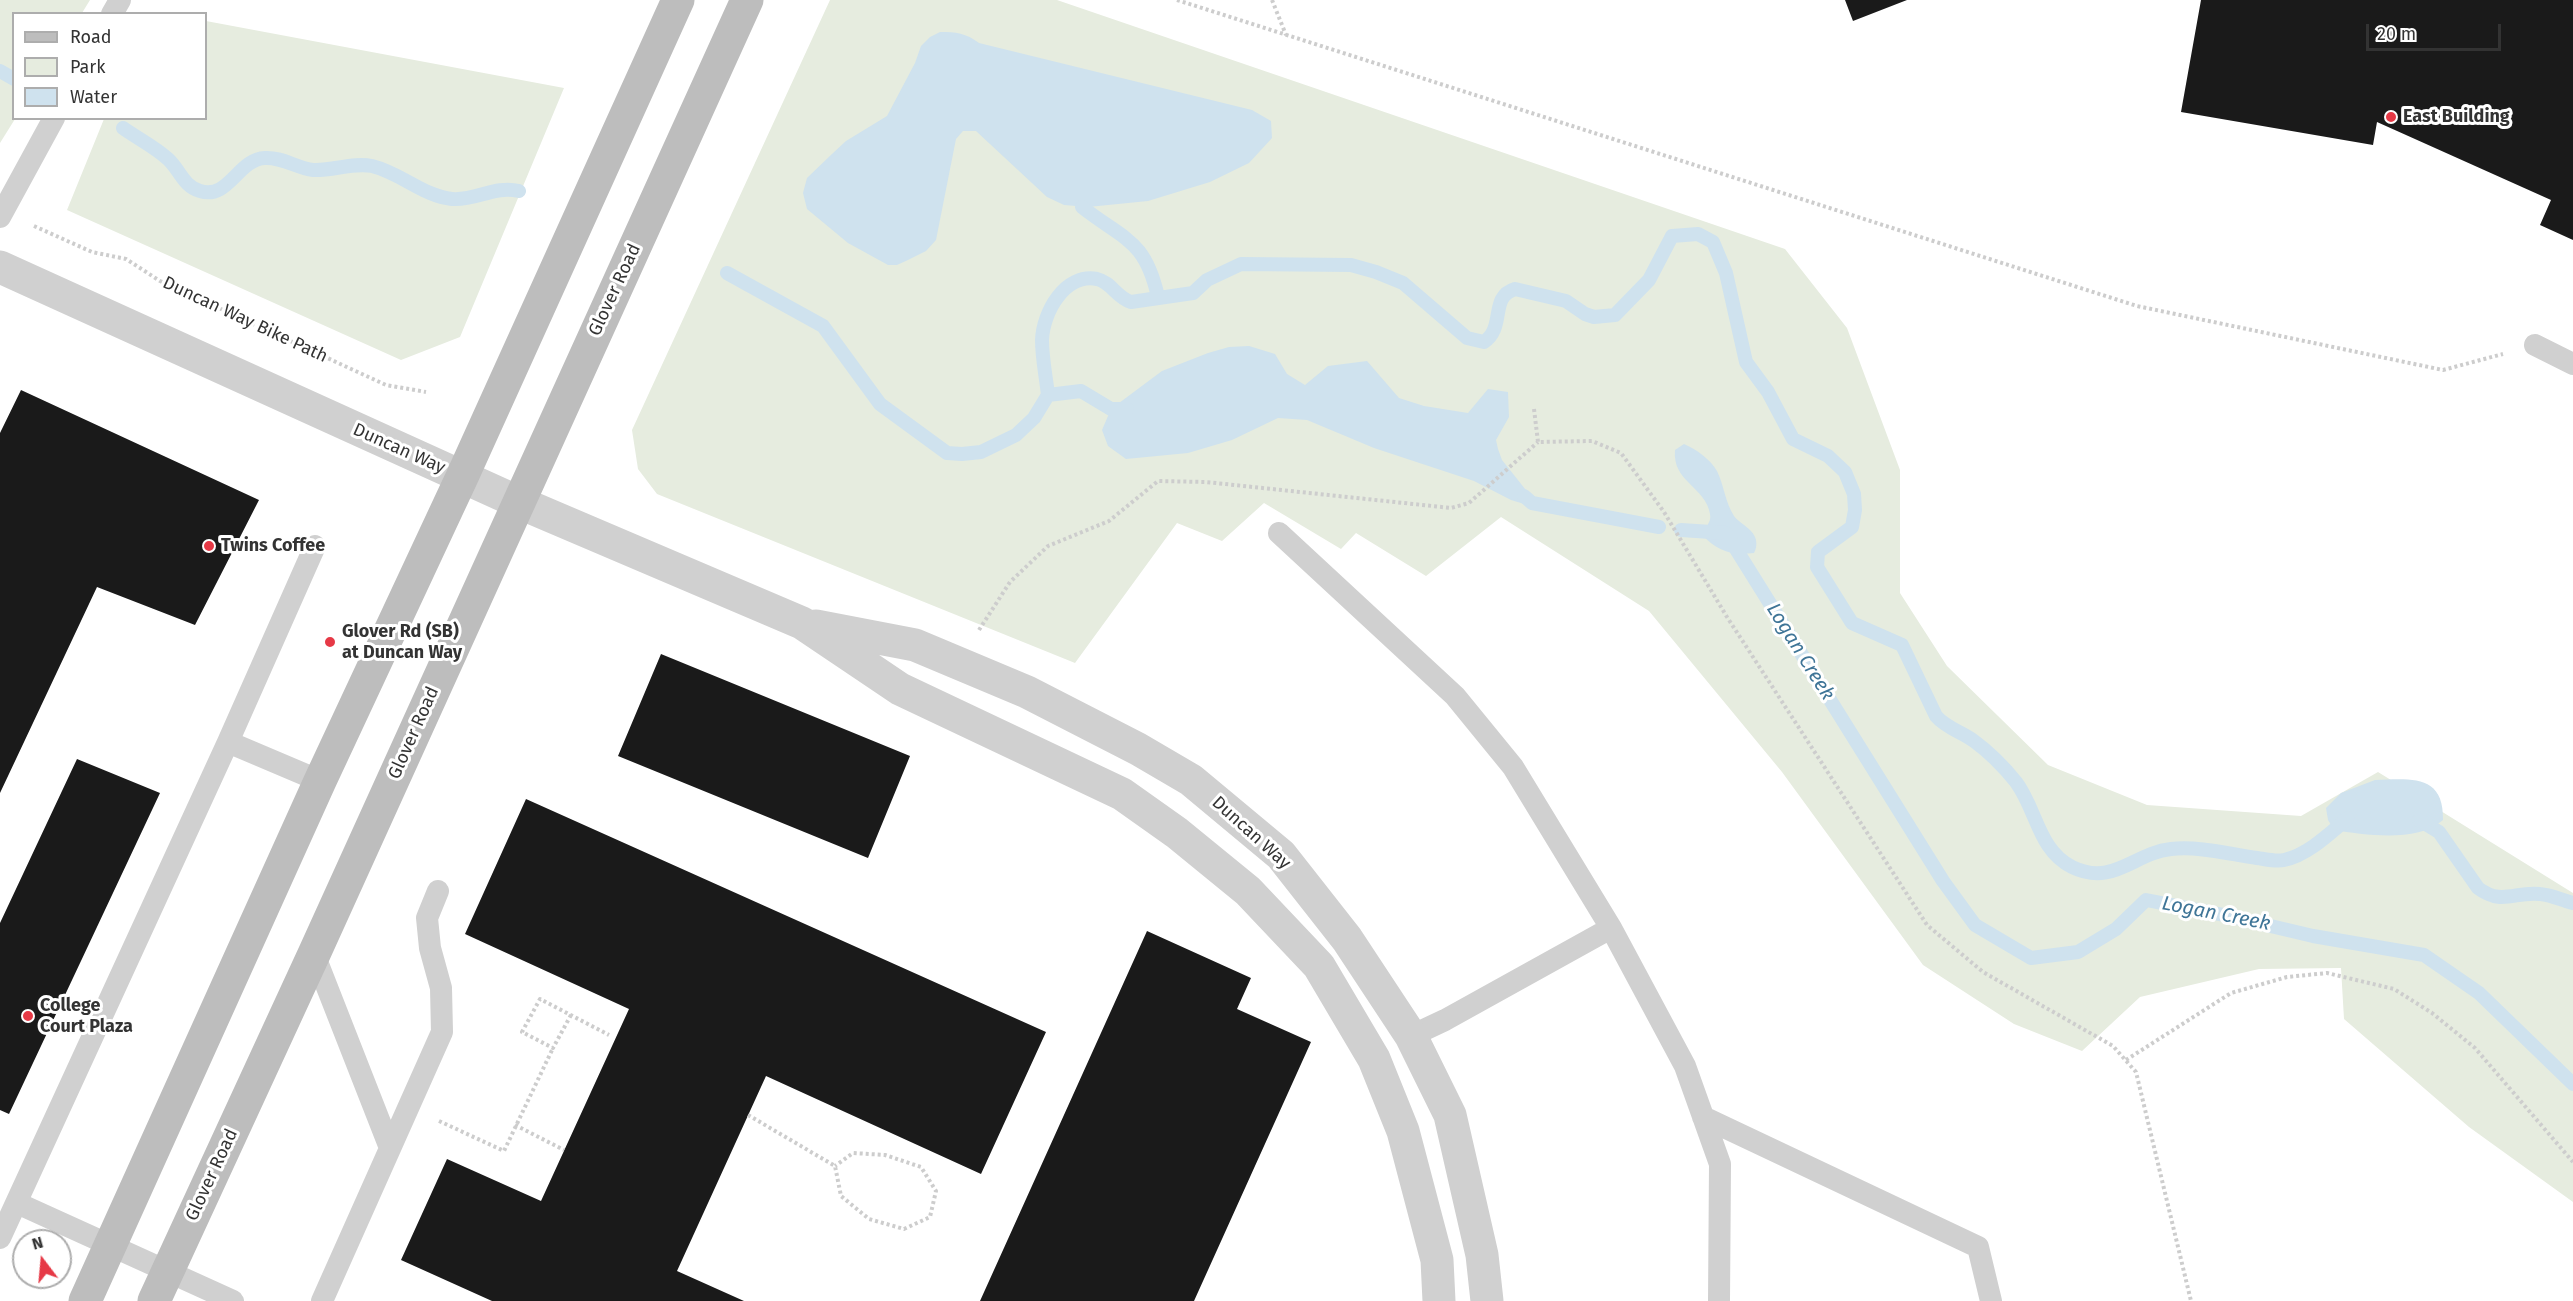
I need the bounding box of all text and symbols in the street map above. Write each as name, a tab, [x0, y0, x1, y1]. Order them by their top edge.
legend	[12, 12, 207, 120]
scale bar	[2369, 12, 2504, 50]
text: 20 m	[2377, 23, 2416, 45]
text: Road	[70, 26, 112, 48]
text: Park	[70, 56, 105, 78]
text: Water	[70, 86, 117, 108]
place label: East Building	[2403, 106, 2510, 128]
marker: East Building	[2384, 110, 2398, 124]
street label: Glover Road	[584, 241, 646, 339]
street label: Duncan Way Bike Path	[159, 272, 331, 368]
street label: Duncan Way	[349, 419, 449, 479]
place label: Twins Coffee	[221, 535, 325, 557]
marker: Twins Coffee	[202, 539, 216, 553]
water label: Logan Creek	[1761, 599, 1839, 705]
place label: Glover Rd (SB) at Duncan Way	[342, 621, 462, 664]
marker: Glover Rd (SB) at Duncan Way	[323, 635, 337, 649]
street label: Glover Road	[384, 683, 444, 783]
street label: Duncan Way	[1207, 792, 1295, 874]
water label: Logan Creek	[2160, 892, 2272, 936]
place label: College Court Plaza	[40, 995, 133, 1038]
marker: College Court Plaza	[21, 1009, 35, 1023]
street label: Glover Road	[181, 1126, 243, 1224]
north arrow	[12, 1229, 72, 1289]
text: N	[30, 1233, 45, 1254]

